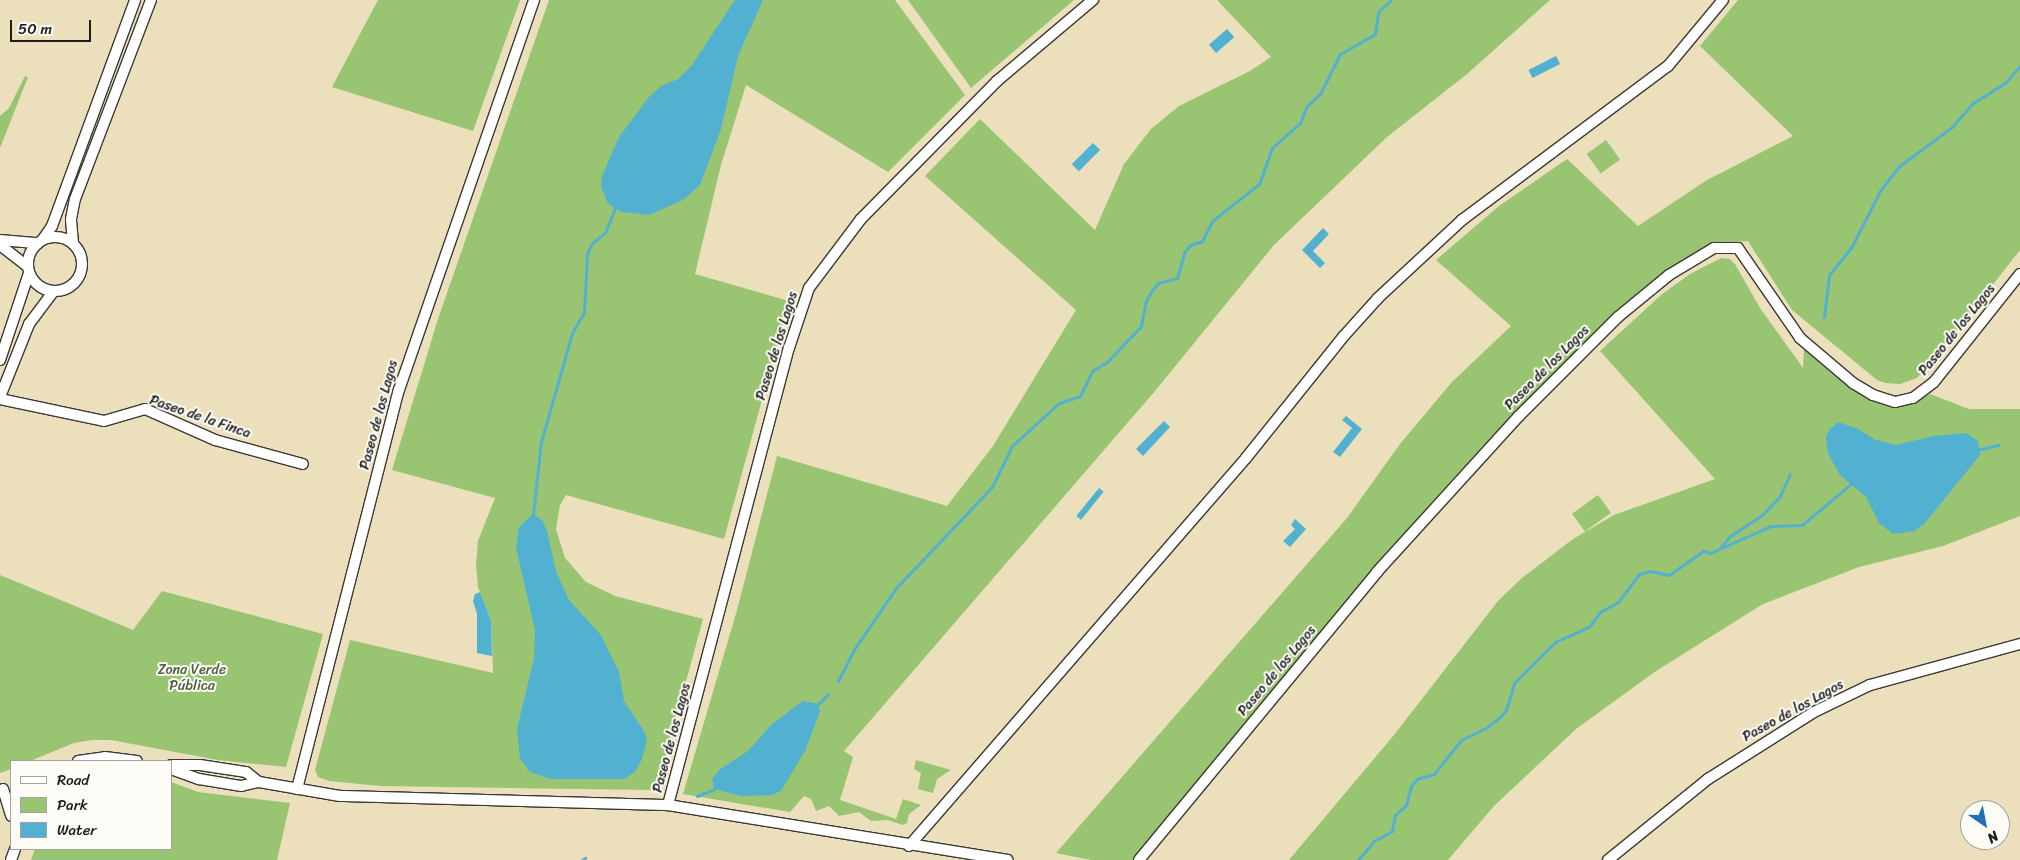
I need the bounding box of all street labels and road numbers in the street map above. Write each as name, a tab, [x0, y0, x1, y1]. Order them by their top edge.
street label: Paseo de los Lagos	[1915, 281, 1999, 379]
street label: Paseo de los Lagos	[752, 289, 802, 403]
street label: Paseo de los Lagos	[1501, 322, 1593, 414]
street label: Paseo de los Lagos	[356, 358, 402, 472]
street label: Paseo de la Finca	[147, 392, 253, 442]
street label: Paseo de los Lagos	[1234, 622, 1320, 720]
street label: Paseo de los Lagos	[1739, 676, 1847, 746]
street label: Paseo de los Lagos	[649, 681, 695, 795]

